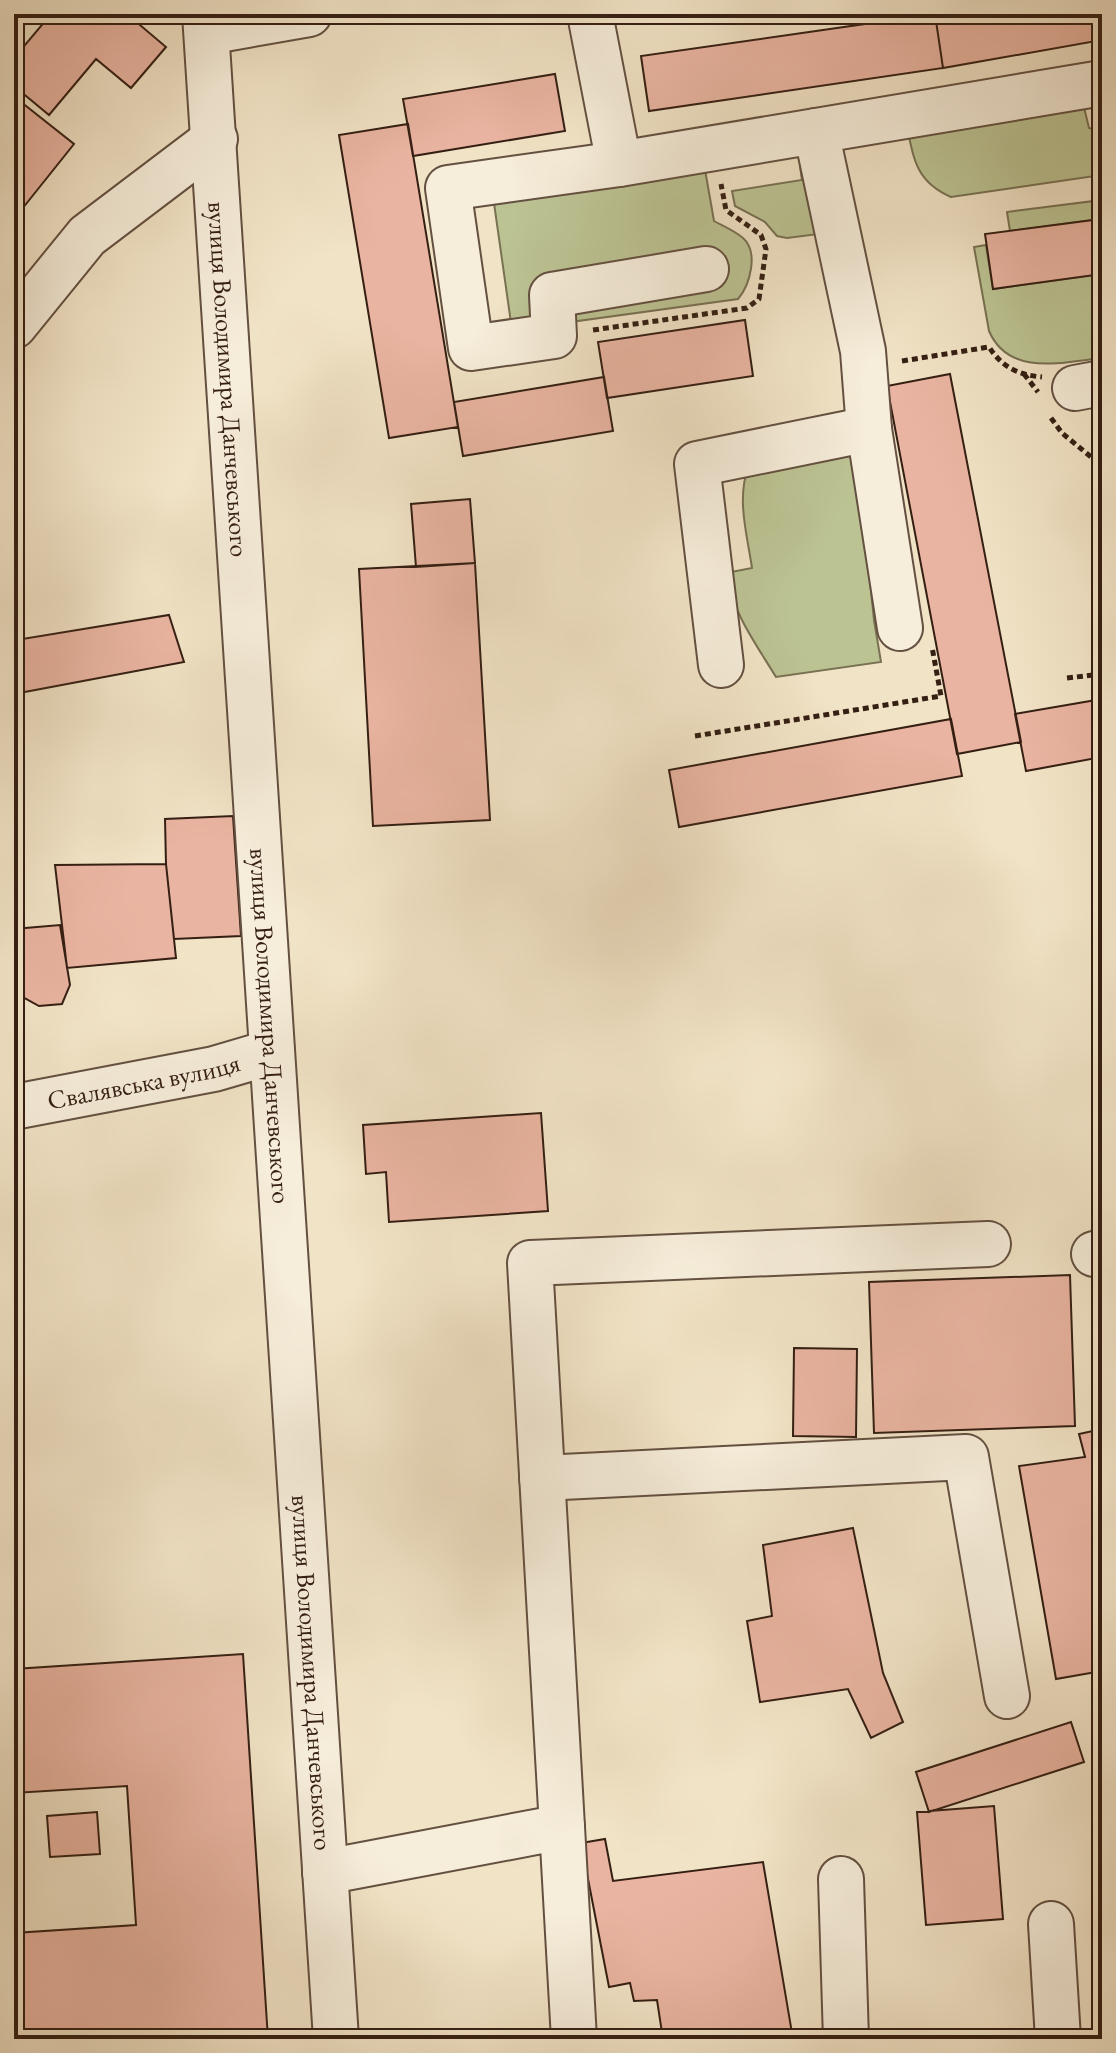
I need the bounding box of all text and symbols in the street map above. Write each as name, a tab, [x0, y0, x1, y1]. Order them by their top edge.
street label: вулиця Володимира Данчевського	[200, 200, 257, 558]
street label: вулиця Володимира Данчевського	[242, 847, 299, 1205]
street label: Свалявська вулиця	[44, 1045, 244, 1117]
street label: вулиця Володимира Данчевського	[284, 1494, 341, 1852]

